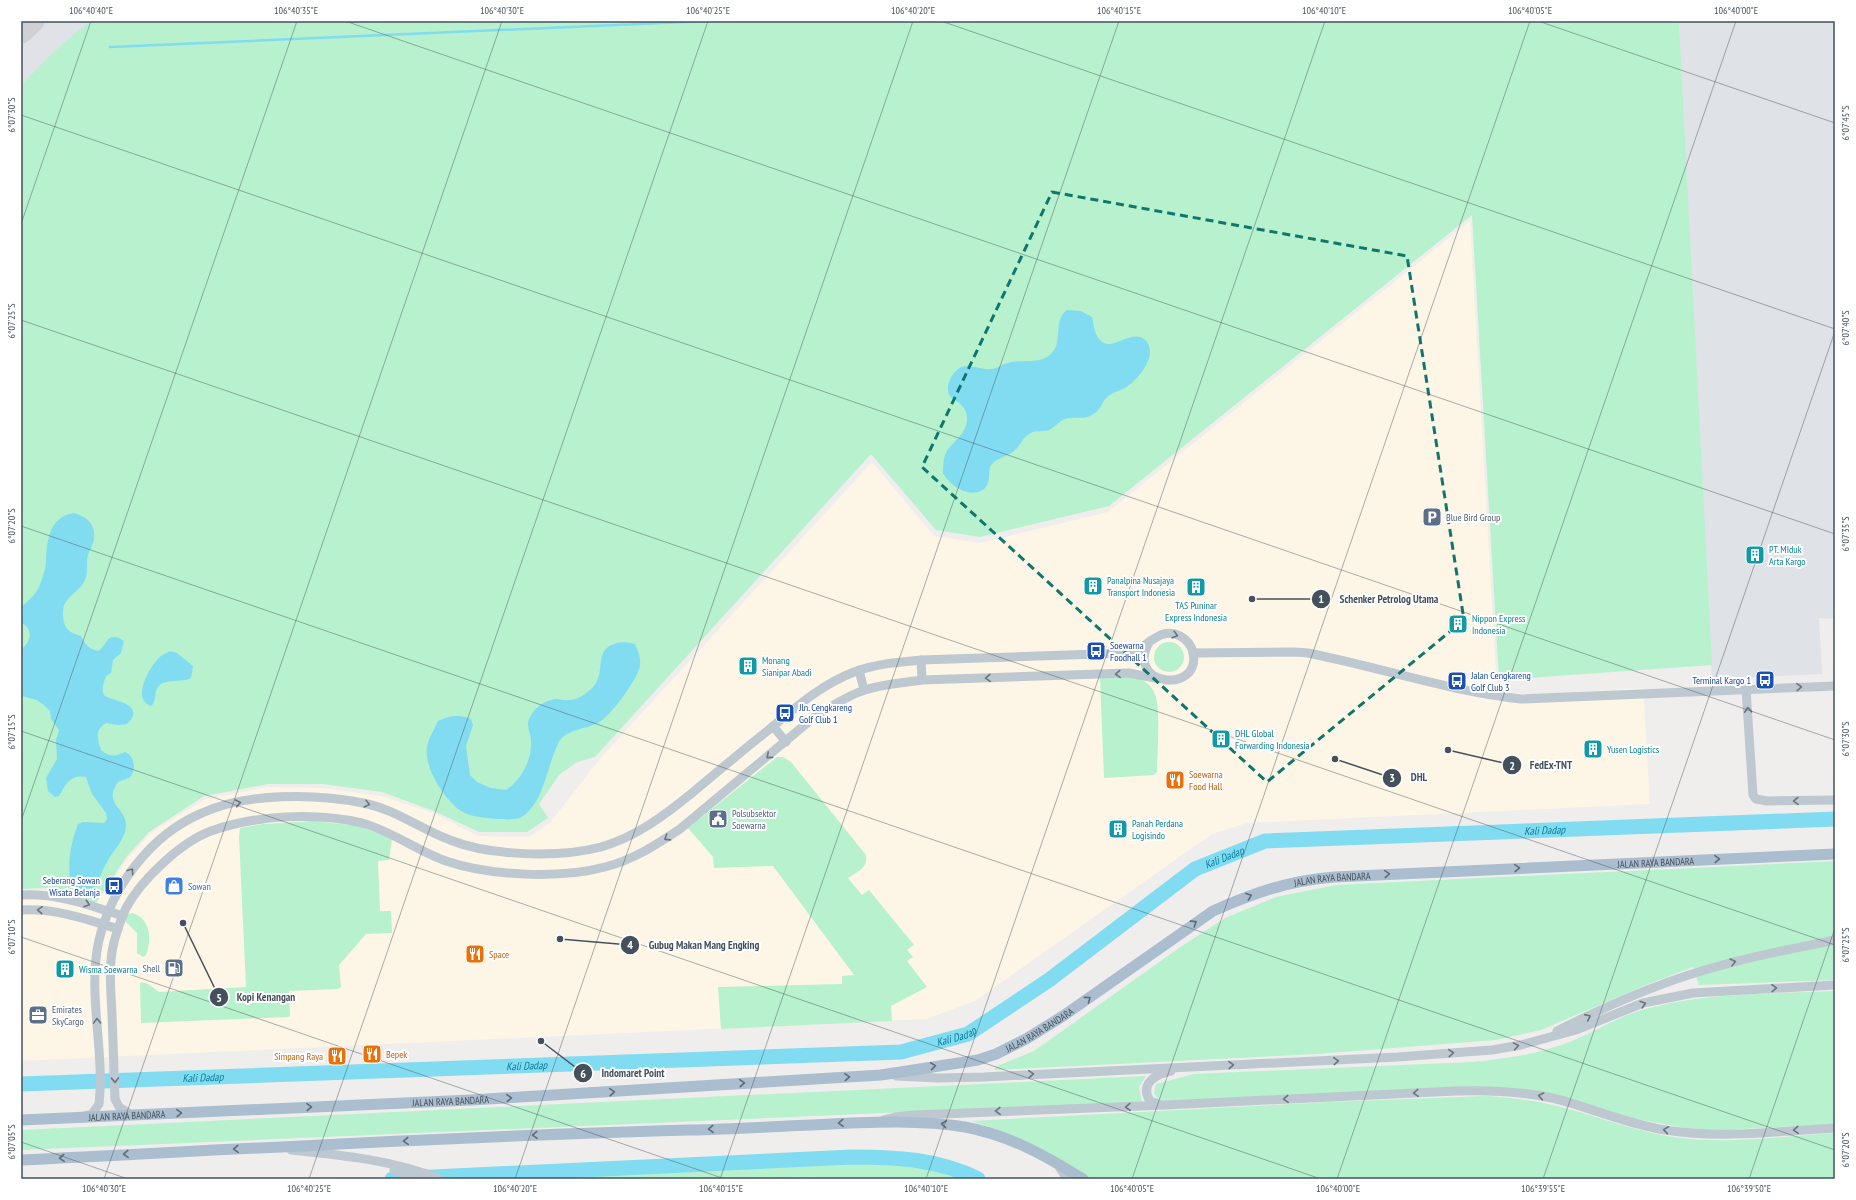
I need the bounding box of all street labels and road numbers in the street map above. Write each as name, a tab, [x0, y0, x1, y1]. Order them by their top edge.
street label: JALAN RAYA BANDARA	[1616, 854, 1695, 871]
street label: JALAN RAYA BANDARA	[1292, 869, 1371, 889]
street label: JALAN RAYA BANDARA	[1002, 1004, 1076, 1055]
street label: JALAN RAYA BANDARA	[411, 1092, 490, 1109]
street label: JALAN RAYA BANDARA	[87, 1107, 166, 1124]

